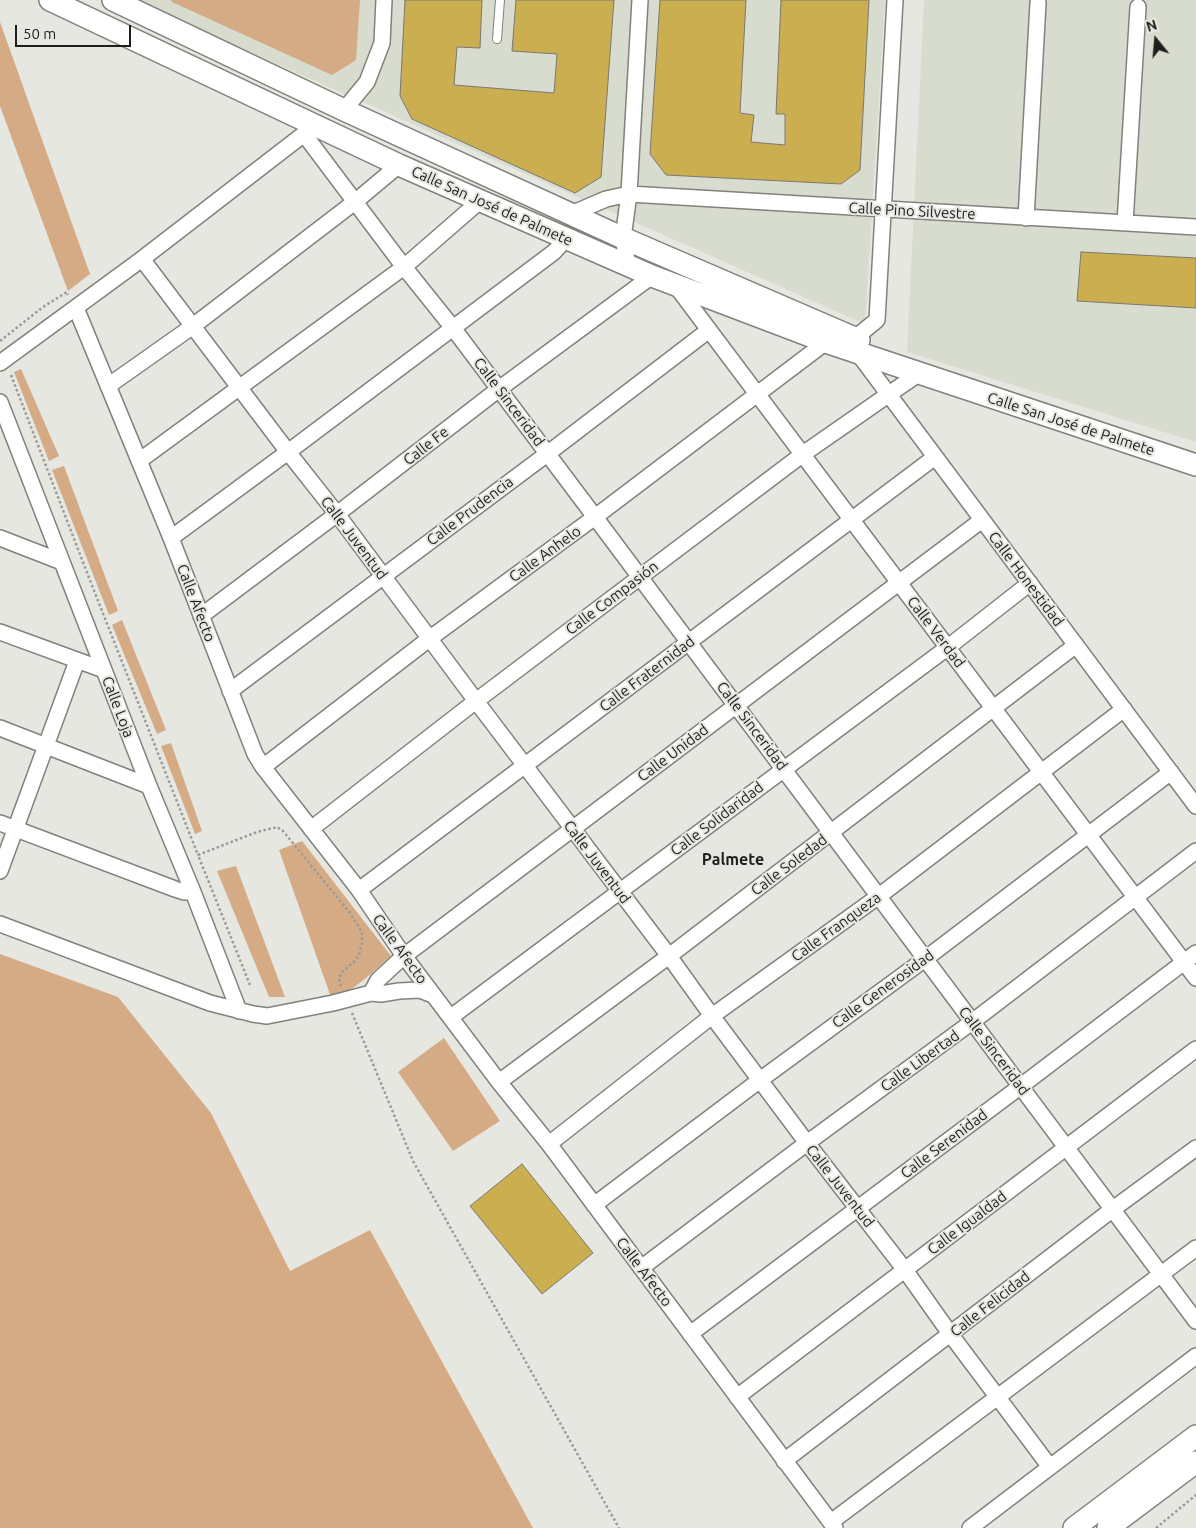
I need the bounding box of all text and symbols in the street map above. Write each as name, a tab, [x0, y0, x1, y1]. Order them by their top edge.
scale bar	[18, 15, 134, 47]
north arrow	[1131, 15, 1181, 65]
text: N	[1144, 16, 1159, 35]
text: 50 m	[23, 25, 56, 42]
street label: Calle San José de Palmete	[408, 162, 576, 250]
street label: Calle Pino Silvestre	[848, 199, 976, 223]
street label: Calle Sinceridad	[470, 354, 548, 450]
street label: Calle San José de Palmete	[985, 388, 1157, 460]
street label: Calle Fe	[400, 423, 452, 469]
street label: Calle Prudencia	[423, 473, 517, 549]
street label: Calle Juventud	[317, 493, 391, 583]
street label: Calle Anhelo	[506, 522, 584, 586]
street label: Calle Honestidad	[985, 528, 1067, 630]
street label: Calle Compasión	[562, 557, 662, 639]
street label: Calle Afecto	[173, 562, 219, 644]
street label: Calle Verdad	[903, 593, 969, 671]
street label: Calle Fraternidad	[596, 632, 698, 716]
street label: Calle Loja	[98, 674, 138, 740]
street label: Calle Sinceridad	[713, 678, 791, 774]
street label: Calle Unidad	[634, 720, 712, 786]
street label: Calle Solidaridad	[667, 778, 767, 860]
street label: Calle Juventud	[560, 817, 634, 907]
street label: Calle Soledad	[747, 831, 831, 899]
district label: Palmete	[702, 850, 764, 870]
street label: Calle Franqueza	[788, 888, 884, 966]
street label: Calle Afecto	[369, 911, 431, 987]
street label: Calle Generosidad	[829, 946, 937, 1032]
street label: Calle Sinceridad	[955, 1003, 1033, 1099]
street label: Calle Libertad	[877, 1026, 963, 1096]
street label: Calle Serenidad	[897, 1106, 991, 1182]
street label: Calle Juventud	[802, 1141, 878, 1231]
street label: Calle Igualdad	[924, 1187, 1010, 1259]
street label: Calle Afecto	[612, 1234, 676, 1310]
street label: Calle Felicidad	[947, 1267, 1033, 1341]

